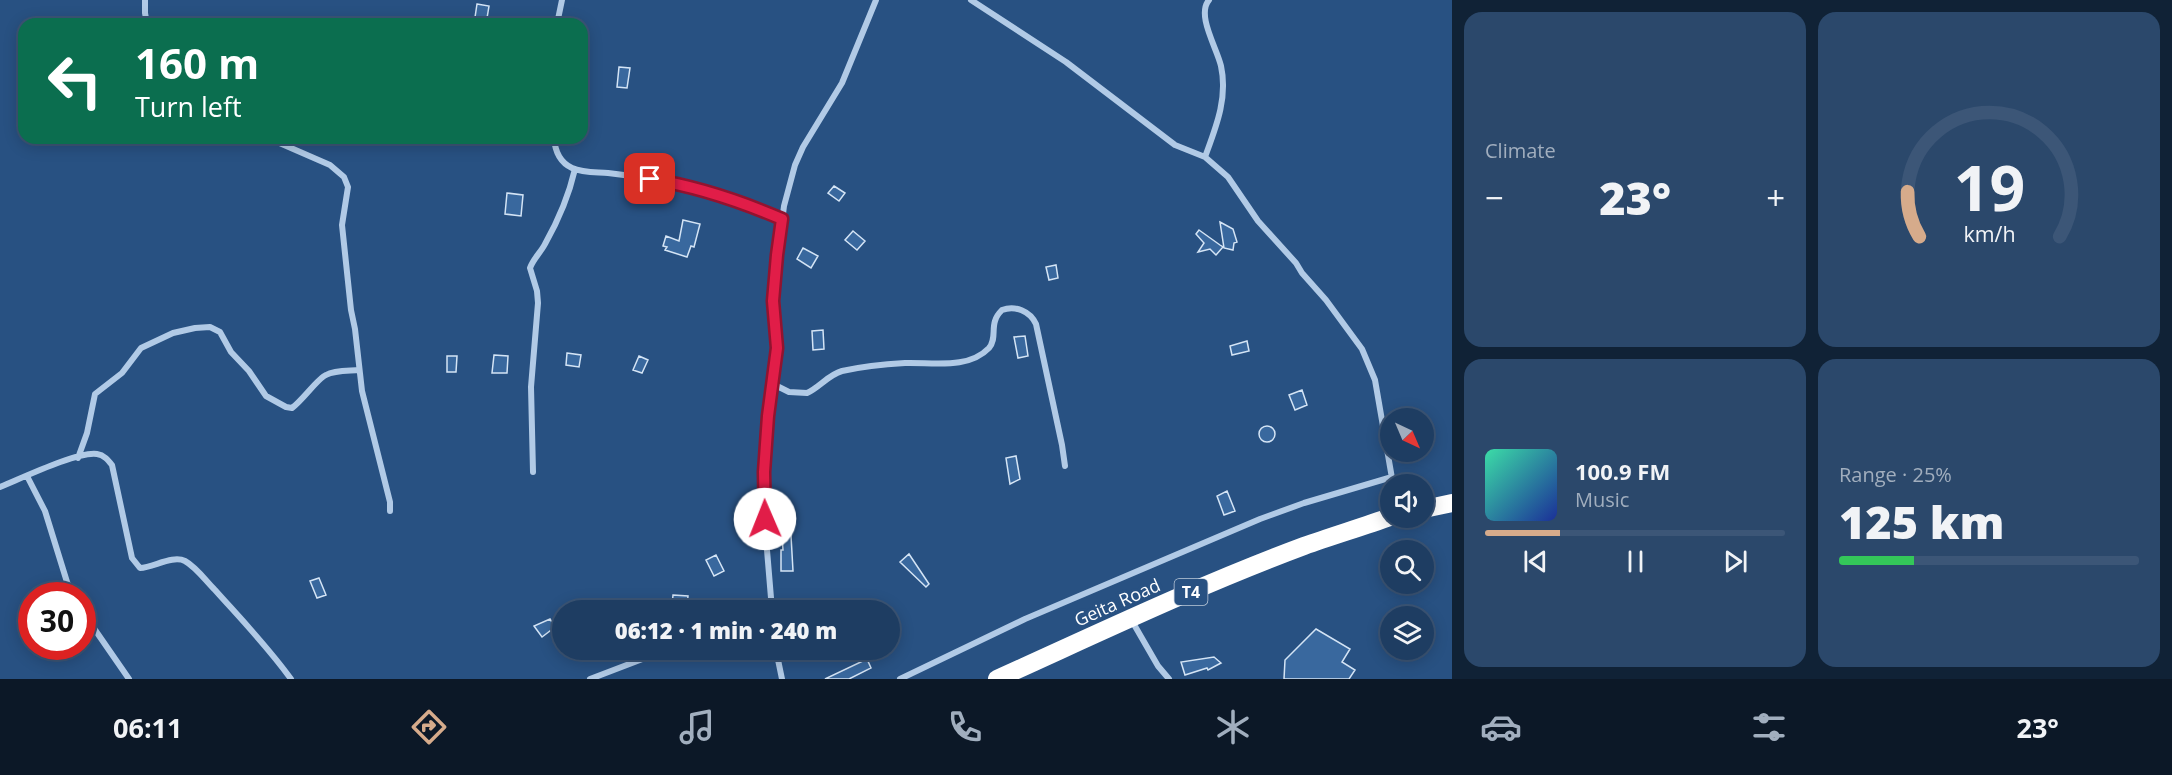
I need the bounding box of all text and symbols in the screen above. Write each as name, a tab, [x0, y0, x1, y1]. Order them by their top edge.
text: 160 m	[135, 34, 259, 91]
icon: left	[36, 42, 114, 120]
text: Turn left	[135, 88, 242, 125]
text: Climate	[1485, 137, 1556, 164]
text: 19	[1953, 144, 2025, 229]
pin	[624, 153, 675, 204]
icon: arrive	[633, 162, 666, 195]
text: 23°	[1599, 167, 1671, 228]
text: −	[1485, 175, 1504, 220]
text: +	[1766, 175, 1785, 220]
text: km/h	[1963, 219, 2015, 248]
north arrow	[1380, 408, 1434, 462]
map controls	[1380, 408, 1434, 660]
text: 100.9 FM	[1575, 456, 1670, 486]
text: Range · 25%	[1839, 461, 1952, 488]
button: sound	[1380, 474, 1434, 528]
text: Music	[1575, 486, 1629, 513]
position arrow	[733, 487, 797, 551]
text: 125 km	[1839, 491, 2004, 552]
button: search	[1380, 540, 1434, 594]
icon: previous	[1519, 545, 1552, 578]
icon: pause	[1619, 545, 1652, 578]
icon: next	[1719, 545, 1752, 578]
street label: Geita Road	[1070, 572, 1164, 632]
road number: T4	[1174, 579, 1208, 605]
speed limit sign: 30	[18, 582, 96, 660]
button: layers	[1380, 606, 1434, 660]
text: 06:12 · 1 min · 240 m	[615, 615, 837, 645]
icon: directions	[408, 706, 450, 748]
icon: music	[676, 706, 718, 748]
icon: phone	[944, 706, 986, 748]
icon: climate	[1212, 706, 1254, 748]
icon: car	[1480, 706, 1522, 748]
icon: filters	[1748, 706, 1790, 748]
text: 06:11	[113, 709, 182, 746]
text: 23°	[2016, 709, 2059, 746]

